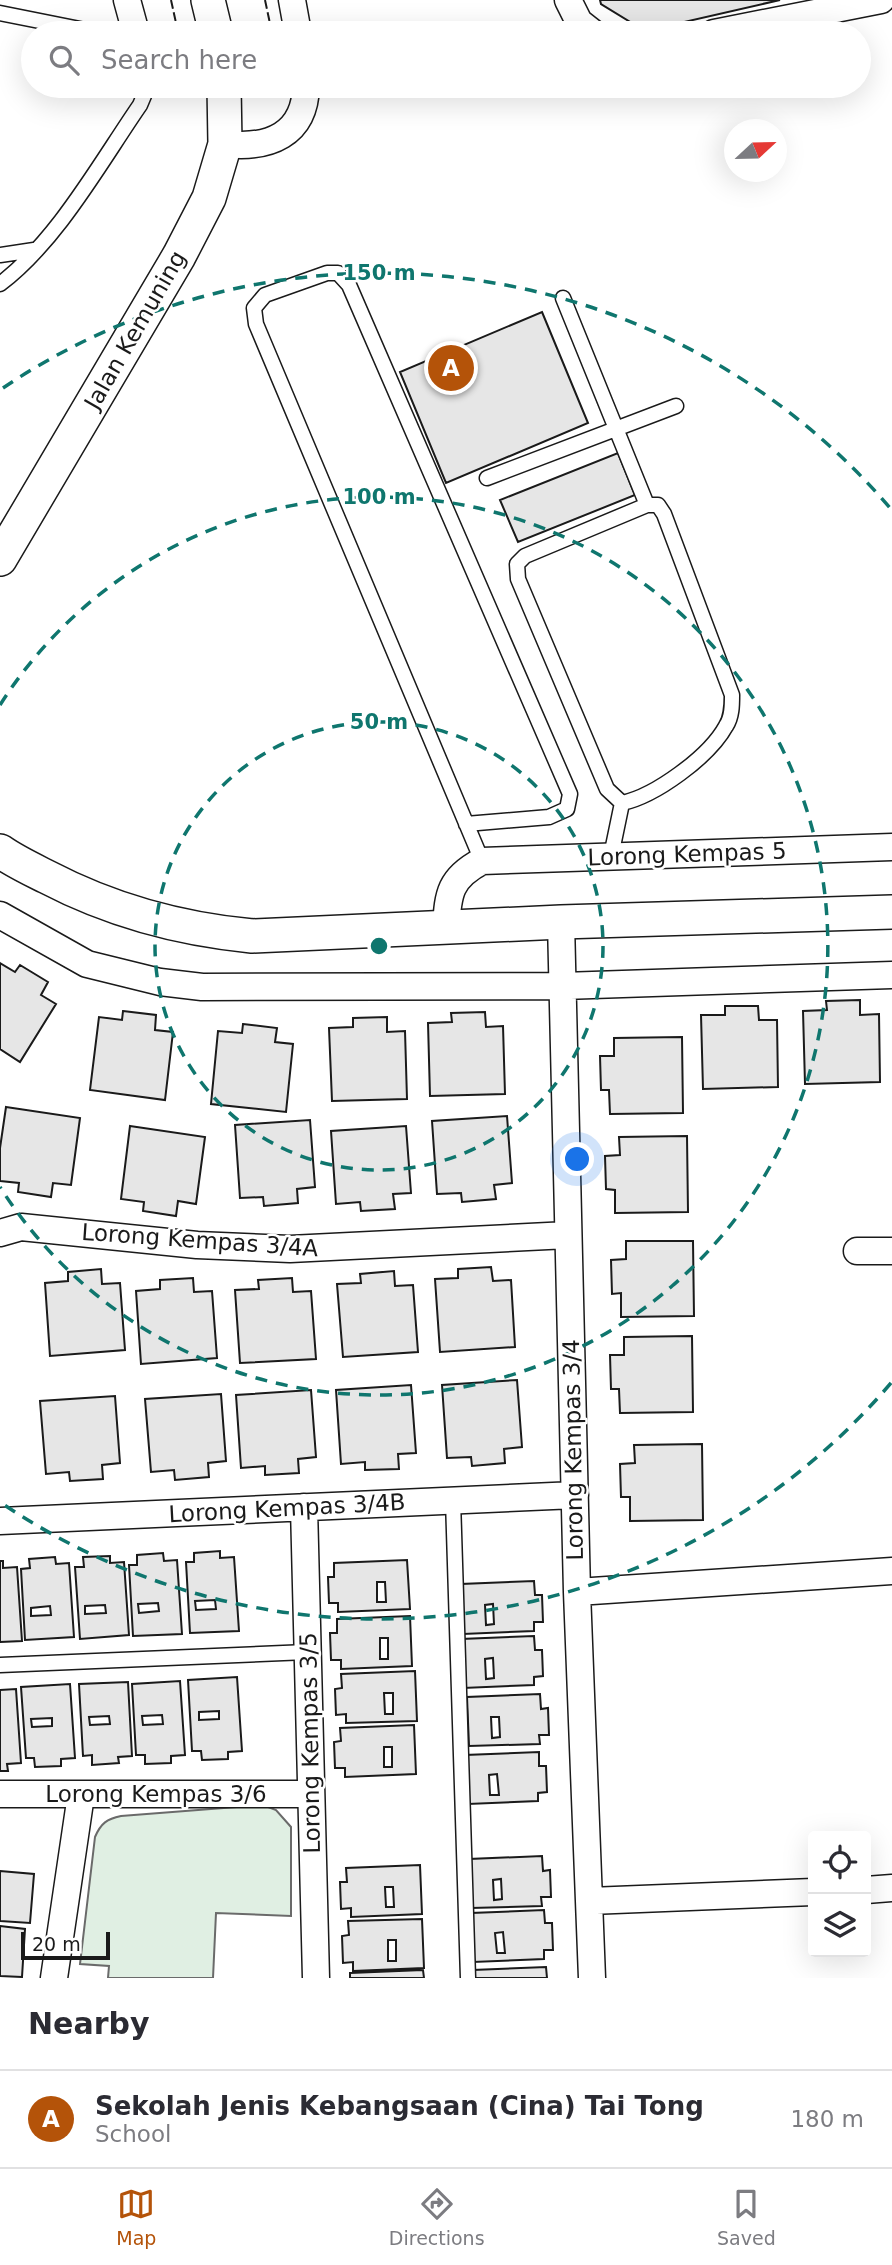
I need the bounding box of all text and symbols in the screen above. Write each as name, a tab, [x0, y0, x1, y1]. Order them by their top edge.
search box	[21, 21, 871, 98]
icon: search	[45, 41, 83, 79]
text: Search here	[101, 45, 257, 75]
north arrow	[724, 119, 787, 182]
street label: Jalan Kemuning	[78, 246, 191, 416]
text: 150 m	[342, 261, 416, 285]
pin: A	[428, 342, 474, 394]
text: 100 m	[342, 485, 416, 509]
text: 50 m	[350, 710, 408, 734]
street label: Lorong Kempas 5	[587, 838, 787, 870]
centre of rings	[367, 934, 391, 958]
your location	[560, 1142, 594, 1176]
street label: Lorong Kempas 3/4A	[81, 1219, 319, 1261]
street label: Lorong Kempas 3/4	[558, 1339, 588, 1561]
street label: Lorong Kempas 3/4B	[168, 1489, 406, 1527]
street label: Lorong Kempas 3/5	[295, 1632, 325, 1854]
street label: Lorong Kempas 3/6	[45, 1781, 267, 1807]
map controls	[808, 1831, 871, 1957]
button: locate	[808, 1831, 871, 1894]
button: layers	[808, 1894, 871, 1957]
scale bar	[21, 1929, 110, 1961]
text: 20 m	[32, 1933, 81, 1955]
text: Nearby	[28, 2006, 150, 2041]
text: Sekolah Jenis Kebangsaan (Cina) Tai Tong	[95, 2091, 704, 2121]
text: A	[42, 2106, 60, 2132]
text: 180 m	[790, 2106, 864, 2132]
text: School	[95, 2121, 171, 2147]
tab: Map	[116, 2185, 156, 2249]
tab: Directions	[389, 2185, 485, 2249]
tab: Saved	[717, 2185, 776, 2249]

